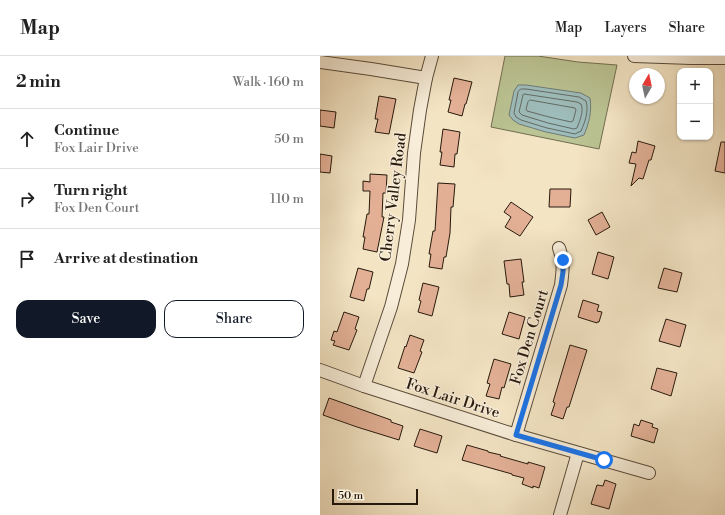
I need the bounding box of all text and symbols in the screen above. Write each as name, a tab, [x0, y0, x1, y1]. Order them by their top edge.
text: Map	[20, 16, 60, 40]
text: Map	[555, 19, 582, 37]
text: Layers	[604, 19, 647, 37]
text: Share	[669, 19, 705, 37]
north arrow	[629, 68, 665, 104]
map controls	[677, 68, 713, 140]
button: +	[677, 68, 713, 104]
text: 2 min	[16, 71, 61, 93]
text: Walk · 160 m	[233, 74, 304, 90]
button: −	[677, 104, 713, 140]
text: Continue	[54, 121, 119, 140]
icon: ahead	[16, 128, 38, 150]
text: 50 m	[274, 131, 304, 147]
street label: Cherry Valley Road	[376, 131, 411, 263]
text: Fox Lair Drive	[54, 140, 139, 156]
text: Turn right	[54, 181, 128, 200]
icon: right	[16, 188, 38, 210]
text: 110 m	[270, 191, 304, 207]
text: Fox Den Court	[54, 200, 139, 216]
icon: arrive	[16, 248, 38, 270]
text: Arrive at destination	[54, 249, 198, 268]
route end	[554, 251, 572, 269]
street label: Fox Den Court	[506, 287, 553, 387]
button: Save	[16, 300, 156, 338]
button: Share	[164, 300, 304, 338]
street label: Fox Lair Drive	[403, 374, 502, 423]
route start	[595, 451, 613, 469]
scale bar	[332, 487, 418, 506]
text: 50 m	[338, 489, 363, 503]

